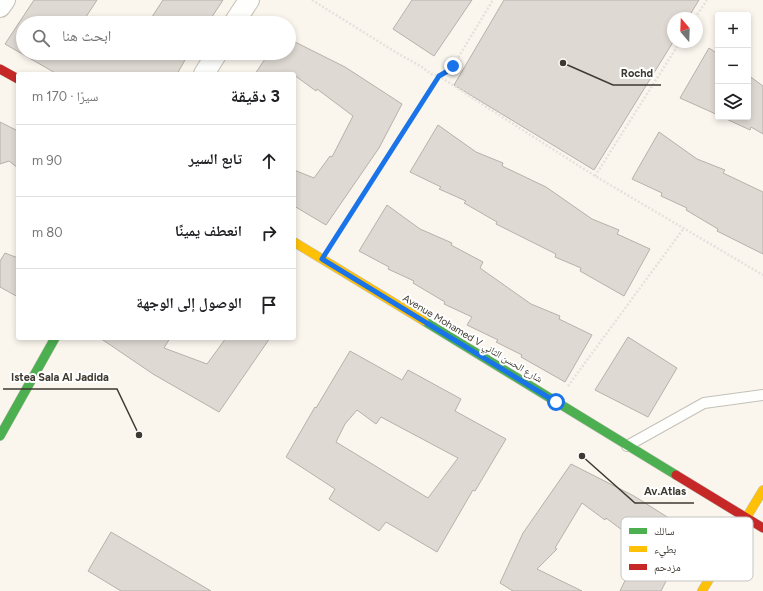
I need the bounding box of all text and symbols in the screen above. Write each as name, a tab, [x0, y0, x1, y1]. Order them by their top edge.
north arrow	[667, 12, 703, 48]
map controls	[715, 12, 751, 120]
button: +	[715, 12, 751, 48]
search box	[16, 16, 296, 60]
icon: search	[30, 27, 52, 49]
text: ابحث هنا	[62, 27, 111, 45]
button: −	[715, 48, 751, 84]
route end	[444, 57, 462, 75]
callout: Rochd	[613, 62, 661, 85]
text: Rochd	[621, 67, 653, 80]
button: layers	[715, 84, 751, 120]
text: 3 دقيقة	[231, 86, 280, 106]
text: سيرًا · 170 m	[32, 89, 98, 104]
text: تابع السير	[188, 150, 242, 168]
icon: ahead	[258, 150, 280, 172]
text: 90 m	[32, 153, 62, 168]
text: انعطف يمينًا	[175, 222, 242, 240]
icon: right	[258, 222, 280, 244]
text: 80 m	[32, 225, 63, 240]
street label: Avenue Mohamed V شارع الحسن الثاني	[400, 291, 545, 387]
text: الوصول إلى الوجهة	[136, 294, 242, 312]
icon: arrive	[258, 294, 280, 316]
callout: Istea Sala Al Jadida	[3, 366, 117, 389]
text: Istea Sala Al Jadida	[11, 371, 109, 384]
route start	[547, 393, 565, 411]
callout: Av.Atlas	[635, 480, 694, 503]
text: Av.Atlas	[644, 485, 686, 498]
legend	[621, 517, 753, 581]
text: سالك	[654, 525, 674, 538]
text: بطيء	[654, 543, 676, 558]
text: مزدحم	[654, 561, 681, 575]

